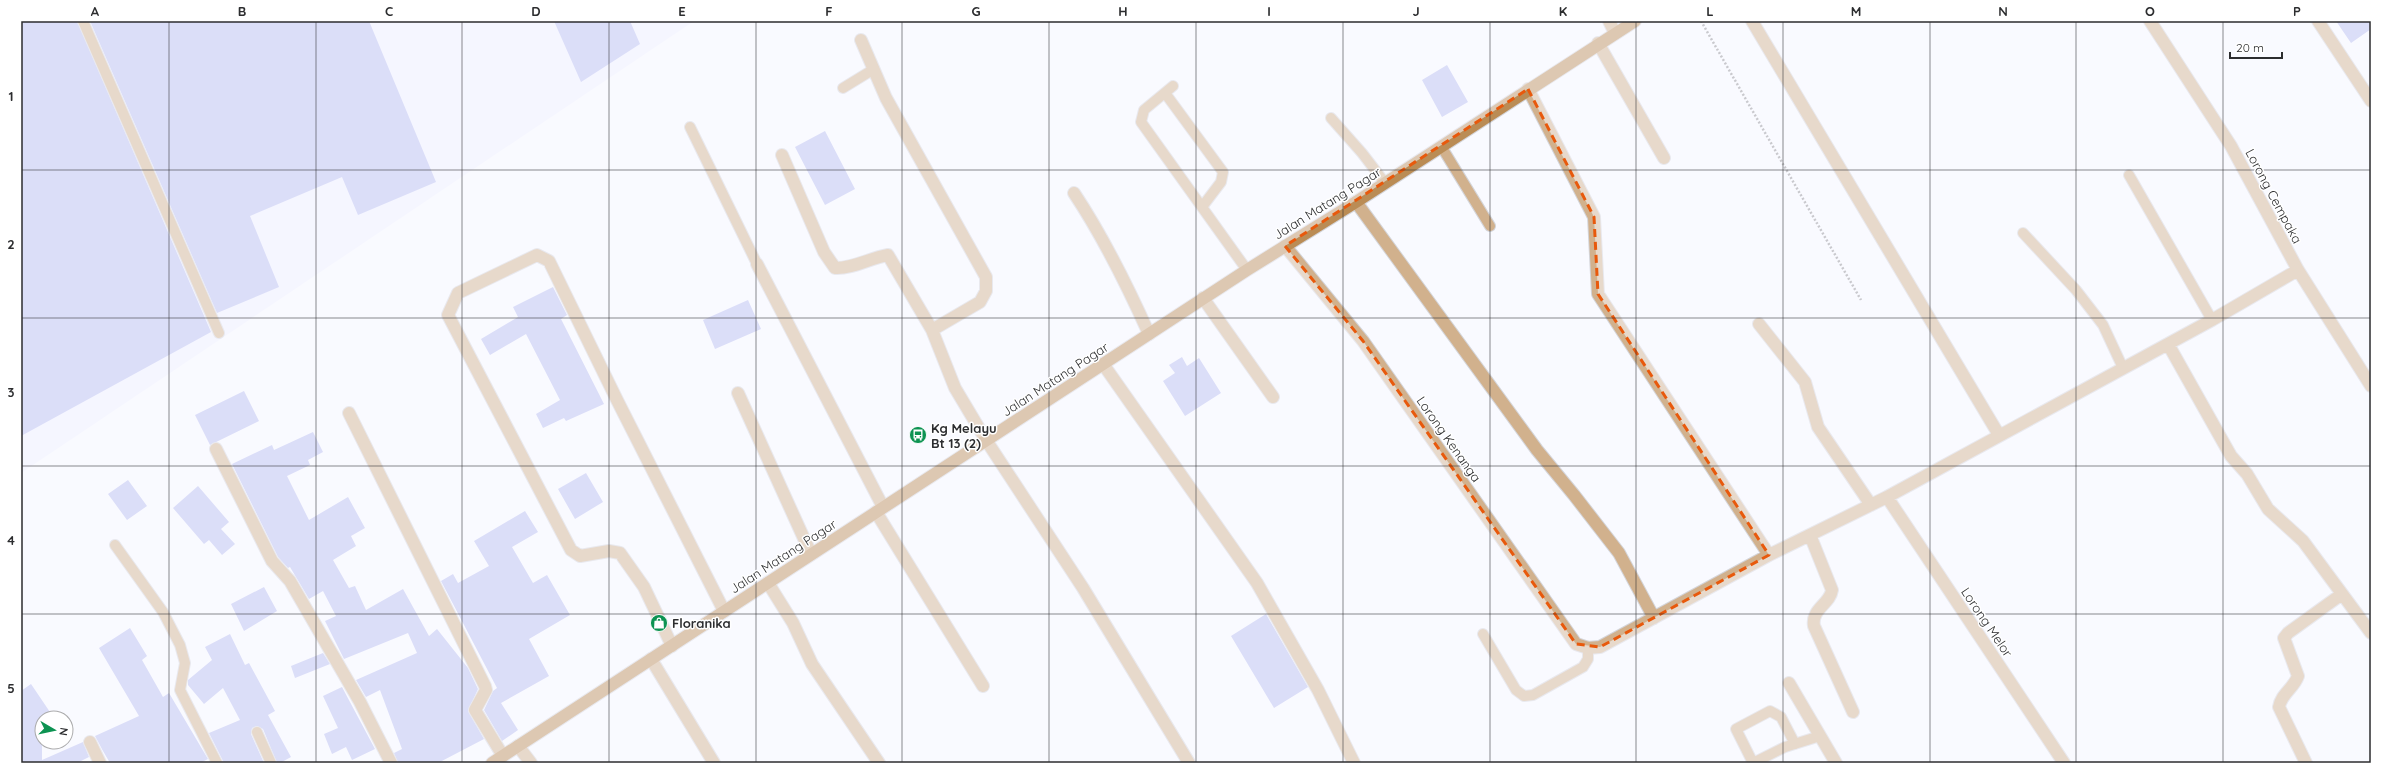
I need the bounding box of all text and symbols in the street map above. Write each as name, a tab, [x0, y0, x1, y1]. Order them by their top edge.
text: A	[91, 3, 100, 19]
text: B	[238, 3, 246, 19]
text: C	[385, 3, 393, 19]
text: D	[531, 3, 541, 19]
text: E	[678, 3, 686, 19]
text: F	[825, 3, 833, 19]
text: G	[971, 3, 981, 19]
text: H	[1118, 3, 1128, 19]
text: I	[1267, 3, 1271, 19]
text: J	[1412, 3, 1420, 19]
text: K	[1559, 3, 1568, 19]
text: L	[1706, 3, 1714, 19]
text: M	[1851, 3, 1861, 19]
text: N	[1998, 3, 2008, 19]
text: O	[2145, 3, 2155, 19]
text: P	[2293, 3, 2301, 19]
scale bar	[2230, 34, 2282, 60]
text: 20 m	[2236, 40, 2264, 55]
text: 1	[8, 88, 14, 104]
street label: Lorong Cempaka	[2242, 146, 2306, 246]
street label: Jalan Matang Pagar	[1270, 163, 1384, 243]
text: 2	[7, 236, 15, 252]
street label: Jalan Matang Pagar	[999, 339, 1111, 419]
text: 3	[8, 384, 15, 400]
street label: Lorong Kenanga	[1413, 393, 1485, 485]
place label: Kg Melayu Bt 13 (2)	[931, 420, 997, 451]
bus stop icon: Kg Melayu Bt 13 (2)	[908, 425, 928, 445]
street label: Jalan Matang Pagar	[727, 516, 839, 596]
text: 4	[7, 532, 15, 548]
street label: Lorong Melor	[1958, 584, 2016, 660]
shop icon: Floranika	[649, 613, 669, 633]
place label: Floranika	[672, 615, 731, 631]
text: 5	[7, 680, 15, 696]
north arrow	[34, 710, 74, 750]
text: N	[56, 726, 71, 737]

